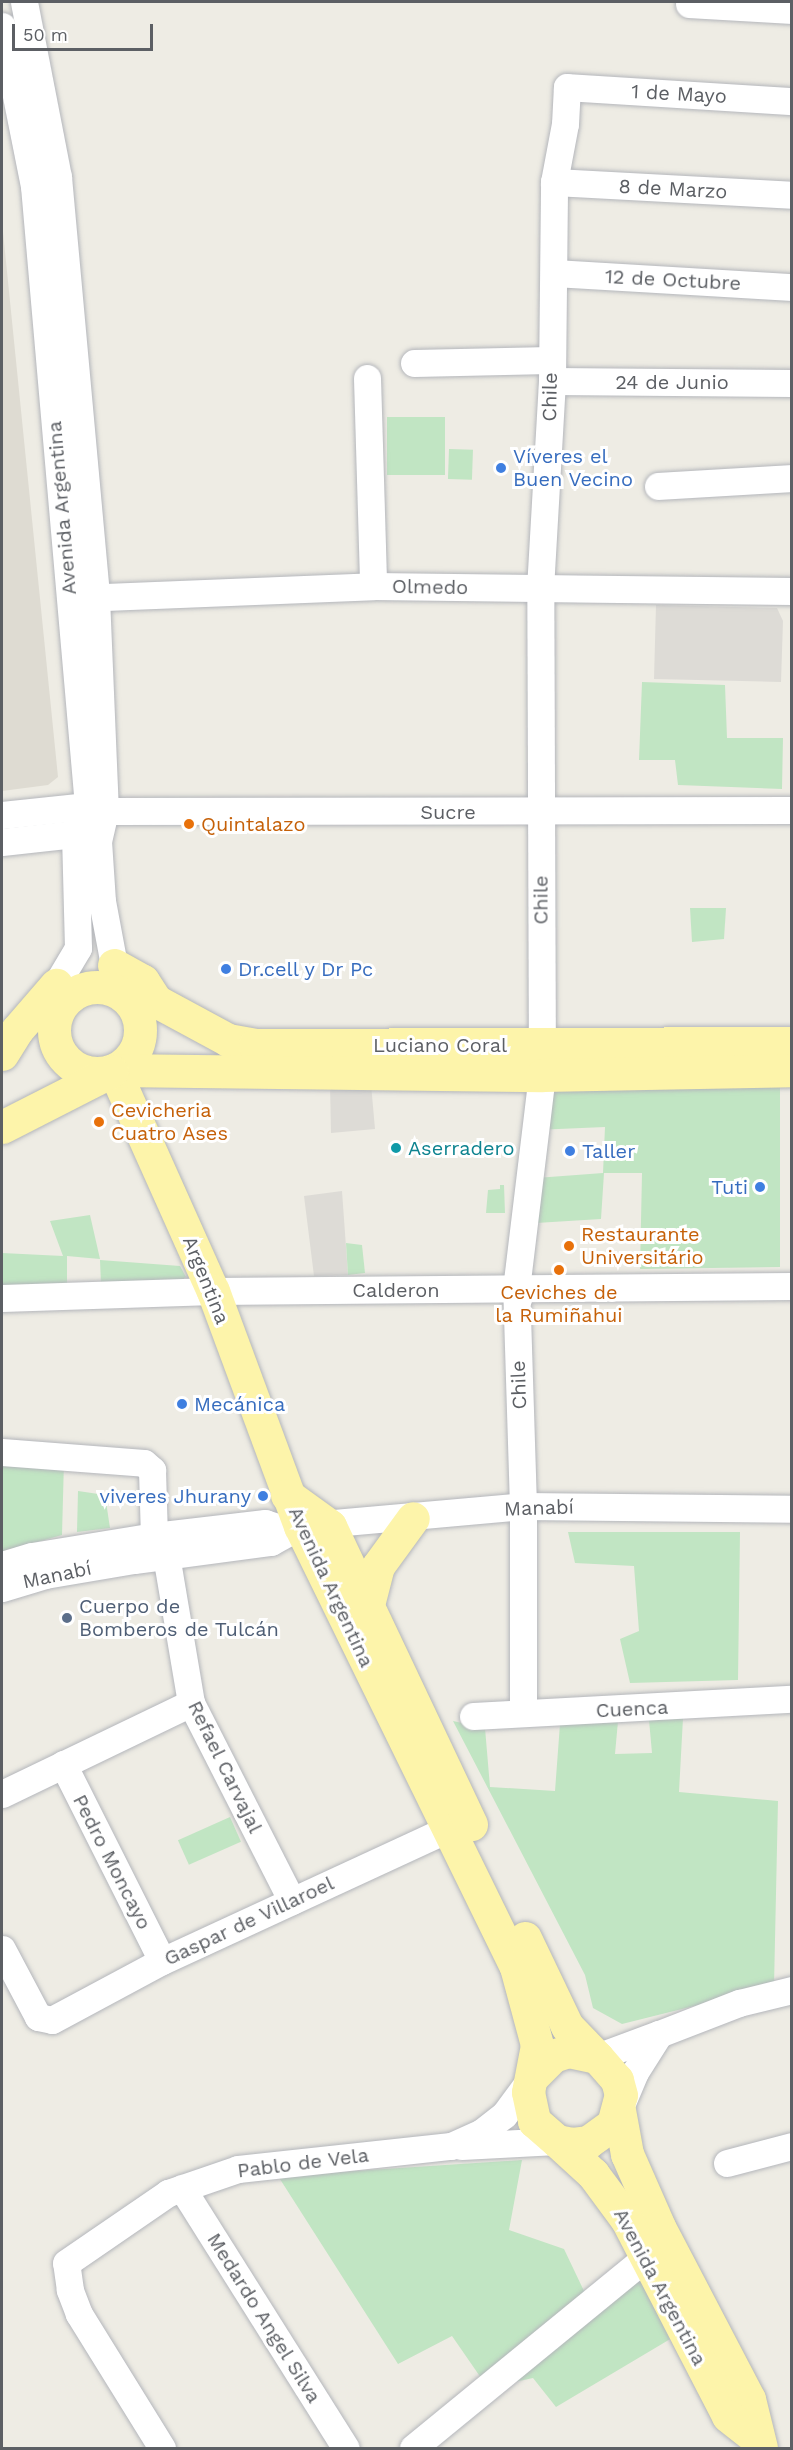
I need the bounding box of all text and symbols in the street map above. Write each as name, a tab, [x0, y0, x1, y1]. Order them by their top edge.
scale bar	[15, 12, 156, 50]
text: 50 m	[23, 24, 68, 45]
street label: 1 de Mayo	[631, 80, 727, 108]
street label: 8 de Marzo	[618, 174, 728, 204]
street label: 12 de Octubre	[604, 264, 742, 296]
street label: 24 de Junio	[615, 370, 729, 394]
street label: Chile	[538, 372, 562, 422]
street label: Avenida Argentina	[42, 420, 82, 596]
place label: Víveres el Buen Vecino	[513, 444, 634, 491]
marker: Víveres el Buen Vecino	[494, 461, 508, 475]
street label: Olmedo	[392, 574, 468, 600]
street label: Sucre	[420, 800, 476, 824]
place label: Quintalazo	[201, 812, 306, 836]
marker: Quintalazo	[182, 817, 196, 831]
street label: Chile	[529, 875, 553, 925]
place label: Dr.cell y Dr Pc	[238, 957, 375, 981]
marker: Dr.cell y Dr Pc	[219, 962, 233, 976]
street label: Luciano Coral	[373, 1033, 507, 1057]
place label: Cevicheria Cuatro Ases	[111, 1098, 229, 1145]
marker: Cevicheria Cuatro Ases	[92, 1115, 106, 1129]
place label: Aserradero	[408, 1136, 514, 1160]
place label: Taller	[582, 1139, 635, 1163]
marker: Aserradero	[389, 1141, 403, 1155]
marker: Taller	[563, 1144, 577, 1158]
place label: Tuti	[711, 1175, 748, 1199]
marker: Tuti	[753, 1180, 767, 1194]
place label: Restaurante Universitário	[581, 1222, 703, 1269]
street label: Argentina	[178, 1233, 234, 1327]
marker: Restaurante Universitário	[562, 1239, 576, 1253]
marker: Ceviches de la Rumiñahui	[552, 1263, 566, 1277]
street label: Calderon	[352, 1278, 440, 1302]
place label: Ceviches de la Rumiñahui	[495, 1280, 623, 1327]
street label: Chile	[506, 1360, 532, 1410]
place label: Mecánica	[194, 1392, 285, 1416]
marker: Mecánica	[175, 1397, 189, 1411]
place label: viveres Jhurany	[99, 1484, 251, 1508]
marker: viveres Jhurany	[256, 1489, 270, 1503]
street label: Manabí	[504, 1495, 574, 1521]
street label: Avenida Argentina	[283, 1502, 379, 1672]
street label: Manabí	[20, 1556, 94, 1594]
place label: Cuerpo de Bomberos de Tulcán	[79, 1594, 279, 1641]
marker: Cuerpo de Bomberos de Tulcán	[60, 1611, 74, 1625]
street label: Cuenca	[595, 1695, 669, 1723]
street label: Refael Carvajal	[182, 1697, 268, 1837]
street label: Pedro Moncayo	[68, 1790, 156, 1934]
street label: Gaspar de Villaroel	[160, 1871, 338, 1971]
street label: Pablo de Vela	[236, 2143, 370, 2183]
street label: Avenida Argentina	[608, 2204, 712, 2370]
street label: Medardo Angel Silva	[202, 2228, 326, 2408]

